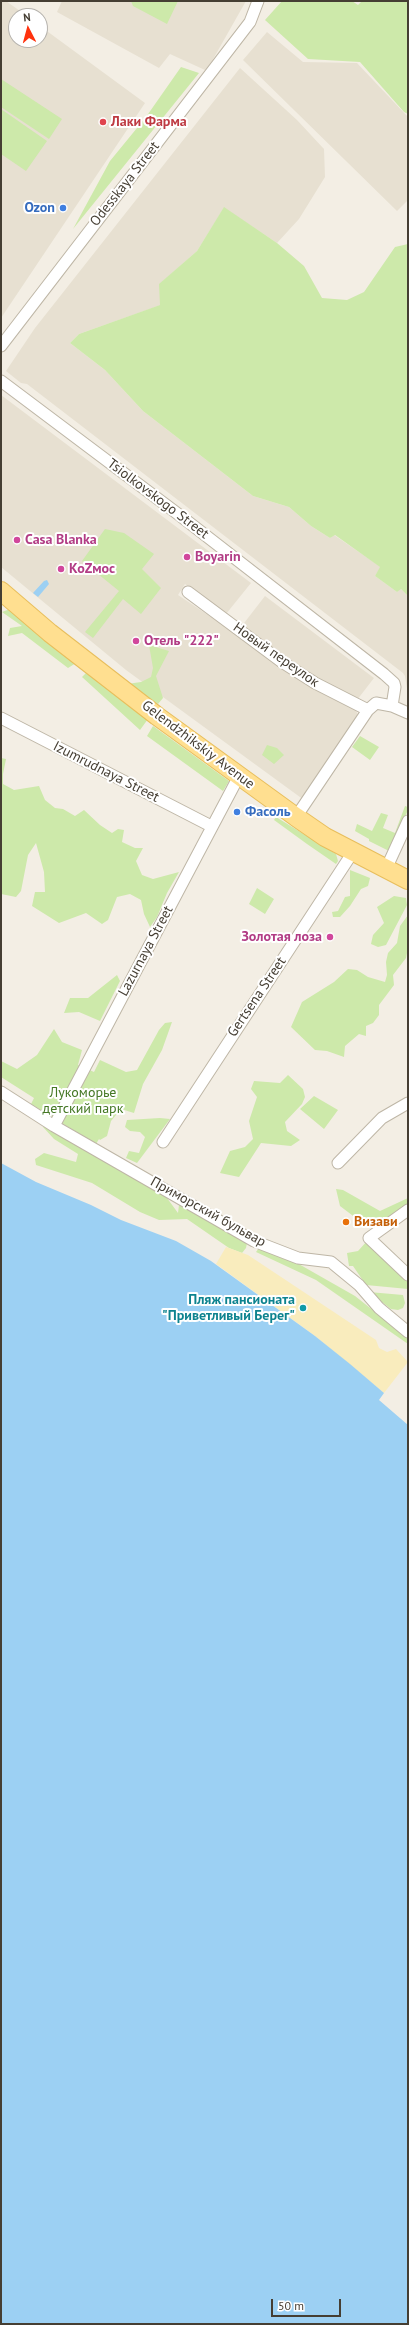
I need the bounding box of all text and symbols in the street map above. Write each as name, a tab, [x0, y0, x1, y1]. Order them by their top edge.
north arrow	[8, 8, 48, 48]
text: N	[23, 10, 31, 24]
place label: Лаки Фарма	[111, 114, 187, 130]
marker: Лаки Фарма	[98, 117, 108, 127]
street label: Odesskaya Street	[87, 138, 163, 230]
place label: Ozon	[24, 200, 55, 216]
marker: Ozon	[58, 203, 68, 213]
street label: Tsiolkovskogo Street	[104, 455, 212, 543]
place label: Casa Blanka	[25, 532, 97, 548]
marker: Casa Blanka	[12, 535, 22, 545]
place label: Boyarin	[195, 549, 241, 565]
marker: Boyarin	[182, 552, 192, 562]
place label: КоZмос	[69, 561, 115, 577]
marker: КоZмос	[56, 564, 66, 574]
street label: Новый переулок	[230, 619, 322, 691]
place label: Отель "222"	[144, 633, 219, 649]
marker: Отель "222"	[131, 636, 141, 646]
street label: Gelendzhikskiy Avenue	[138, 697, 258, 793]
street label: Izumrudnaya Street	[50, 738, 162, 806]
place label: Фасоль	[245, 804, 291, 820]
marker: Фасоль	[232, 807, 242, 817]
street label: Lazurnaya Street	[115, 903, 177, 999]
place label: Золотая лоза	[241, 929, 322, 945]
marker: Золотая лоза	[325, 932, 335, 942]
street label: Gertsena Street	[224, 954, 290, 1040]
park label: Лукоморье детский парк	[43, 1085, 123, 1118]
street label: Приморский бульвар	[147, 1173, 269, 1251]
place label: Визави	[354, 1214, 398, 1230]
marker: Визави	[341, 1217, 351, 1227]
place label: Пляж пансионата "Приветливый Берег"	[162, 1292, 295, 1324]
marker: Пляж пансионата "Приветливый Берег"	[298, 1303, 308, 1313]
scale bar	[273, 2291, 343, 2317]
text: 50 m	[278, 2298, 304, 2313]

